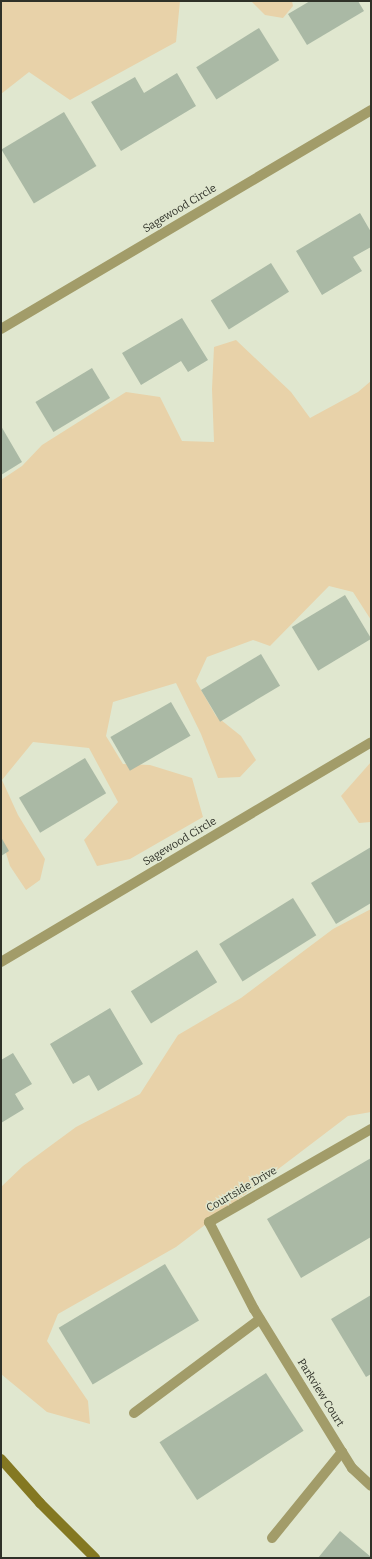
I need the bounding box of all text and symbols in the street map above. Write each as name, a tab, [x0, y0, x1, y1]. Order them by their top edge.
street label: Sagewood Circle	[141, 182, 219, 236]
street label: Sagewood Circle	[141, 815, 219, 869]
street label: Courtside Drive	[204, 1165, 280, 1215]
street label: Parkview Court	[294, 1357, 346, 1429]

